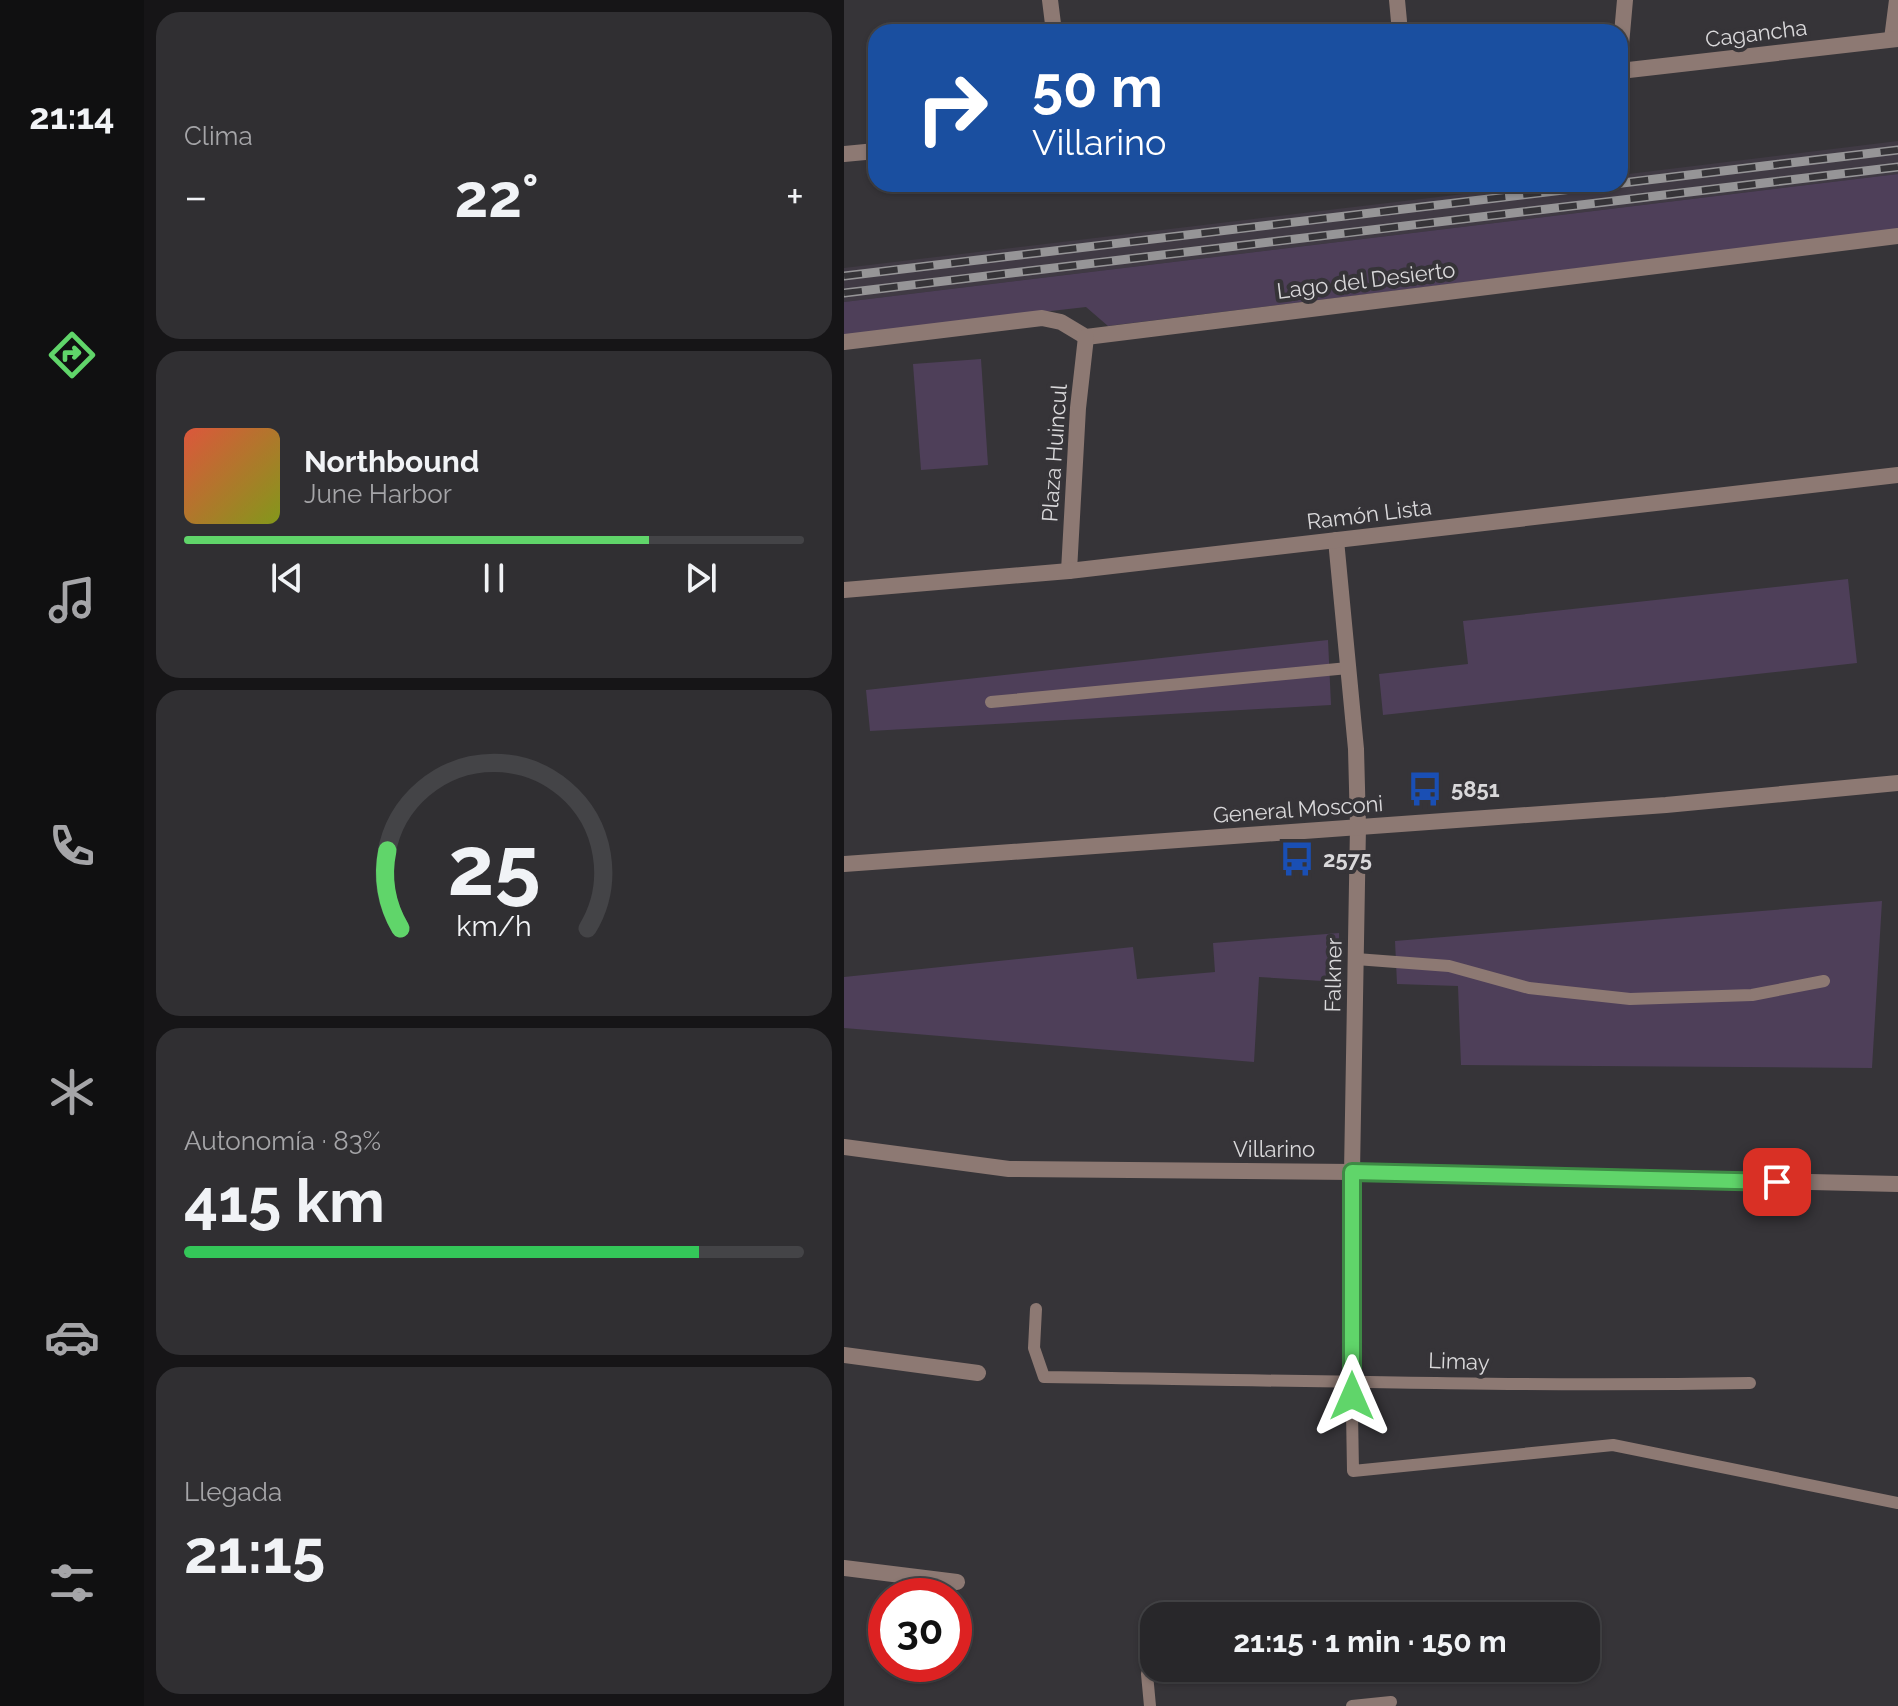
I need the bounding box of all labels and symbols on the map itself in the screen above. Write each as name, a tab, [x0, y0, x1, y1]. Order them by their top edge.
street label: Cagancha	[1704, 14, 1808, 52]
street label: Lago del Desierto	[1275, 256, 1457, 304]
street label: Plaza Huincul	[1036, 383, 1072, 523]
street label: Ramón Lista	[1305, 493, 1433, 535]
bus stop icon: 5851	[1406, 770, 1444, 808]
place label: 5851	[1451, 776, 1500, 802]
street label: General Mosconi	[1212, 790, 1384, 828]
bus stop icon: 2575	[1278, 840, 1316, 878]
place label: 2575	[1323, 846, 1372, 872]
street label: Falkner	[1319, 937, 1347, 1013]
street label: Villarino	[1233, 1136, 1315, 1162]
pin	[1743, 1148, 1811, 1216]
street label: Limay	[1428, 1347, 1490, 1375]
position arrow	[1310, 1354, 1394, 1438]
speed limit sign: 30	[868, 1578, 972, 1682]

